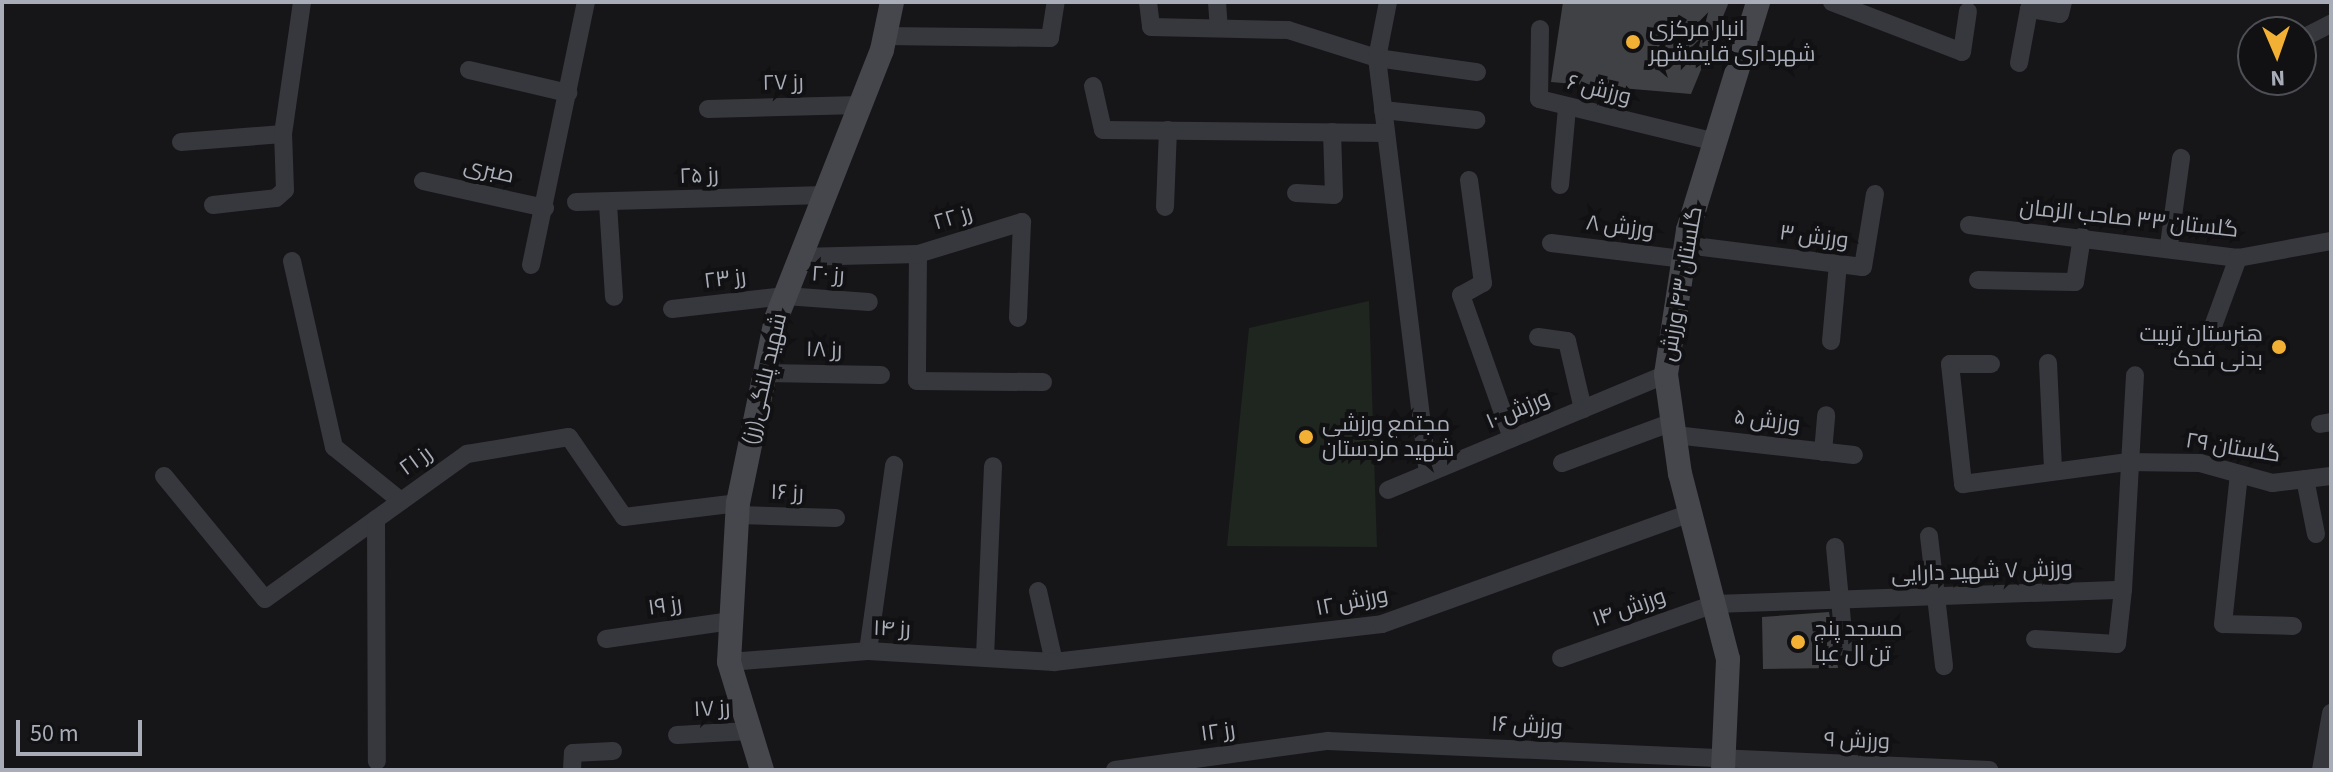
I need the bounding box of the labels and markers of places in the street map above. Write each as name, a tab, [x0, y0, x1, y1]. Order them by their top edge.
place label: انبار مرکزی شهرداری قایمشهر	[1649, 16, 1815, 68]
marker: انبار مرکزی شهرداری قایمشهر	[1624, 33, 1642, 51]
place label: هنرستان تربیت بدنی فدک	[2139, 321, 2263, 372]
marker: هنرستان تربیت بدنی فدک	[2270, 338, 2288, 356]
place label: مجتمع ورزشی شهید مزدستان	[1322, 411, 1455, 462]
marker: مجتمع ورزشی شهید مزدستان	[1297, 428, 1315, 446]
place label: مسجد پنج تن ال عبا	[1814, 616, 1903, 668]
marker: مسجد پنج تن ال عبا	[1789, 633, 1807, 651]

